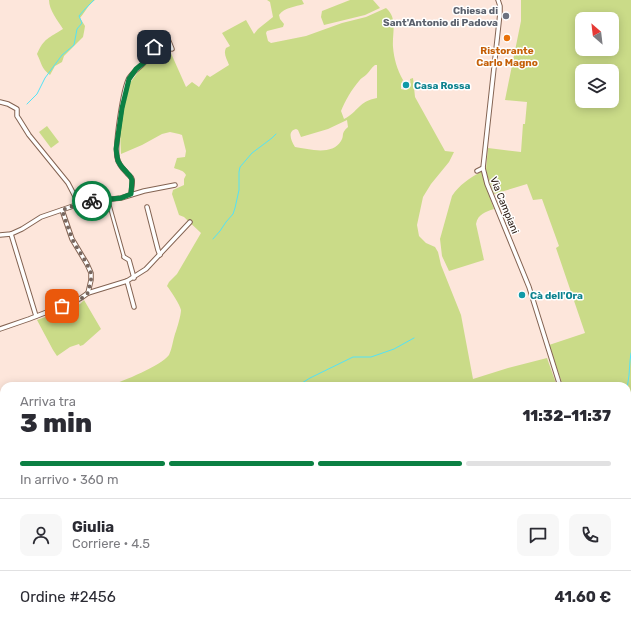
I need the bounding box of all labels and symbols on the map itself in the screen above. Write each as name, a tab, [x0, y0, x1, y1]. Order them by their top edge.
place label: Chiesa di Sant'Antonio di Padova	[383, 5, 498, 29]
marker: Chiesa di Sant'Antonio di Padova	[501, 11, 511, 21]
north arrow	[575, 12, 619, 56]
pin	[137, 30, 171, 64]
marker: Ristorante Carlo Magno	[502, 33, 512, 43]
place label: Ristorante Carlo Magno	[476, 45, 538, 69]
marker: Casa Rossa	[401, 80, 411, 90]
place label: Casa Rossa	[414, 80, 470, 92]
street label: Via Campiani	[487, 175, 521, 236]
courier	[72, 181, 112, 221]
pin	[45, 289, 79, 323]
marker: Cà dell'Ora	[517, 290, 527, 300]
place label: Cà dell'Ora	[530, 290, 583, 302]

